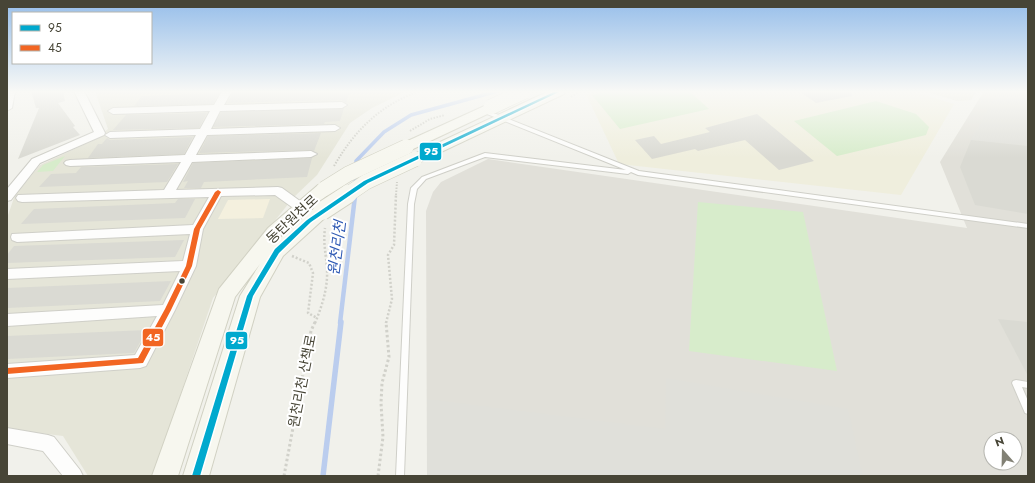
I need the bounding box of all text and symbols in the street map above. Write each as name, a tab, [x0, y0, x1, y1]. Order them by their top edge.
legend	[12, 12, 152, 64]
text: 95	[48, 19, 62, 37]
text: 45	[48, 39, 62, 57]
line badge: 95	[419, 142, 442, 161]
text: 95	[424, 143, 438, 159]
street label: 동탄원천로	[262, 190, 322, 248]
water label: 원천리천	[323, 217, 352, 277]
unlabelled marker	[177, 276, 187, 286]
line badge: 45	[142, 328, 164, 347]
text: 45	[146, 329, 160, 345]
line badge: 95	[225, 331, 248, 350]
text: 95	[230, 332, 244, 348]
street label: 원천리천 산책로	[283, 333, 321, 429]
north arrow	[983, 431, 1023, 471]
text: N	[993, 433, 1006, 451]

